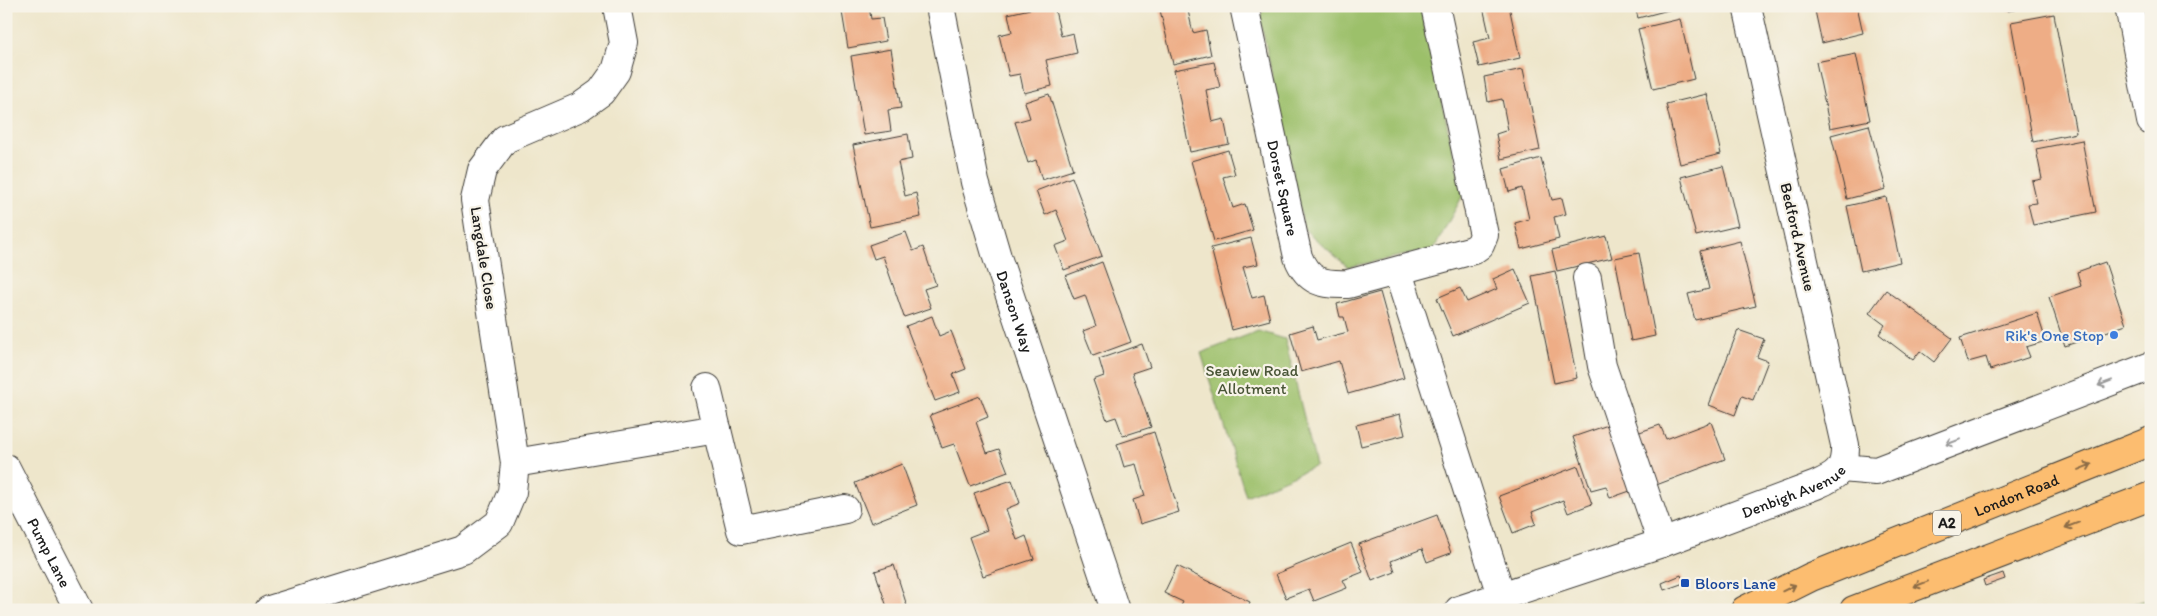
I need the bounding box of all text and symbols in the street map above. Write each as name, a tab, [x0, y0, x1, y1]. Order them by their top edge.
street label: Dorset Square	[1264, 138, 1303, 238]
street label: Bedford Avenue	[1776, 181, 1820, 293]
street label: Langdale Close	[466, 205, 502, 311]
street label: Danson Way	[993, 268, 1038, 355]
place label: Rik's One Stop	[2005, 326, 2104, 345]
marker: Rik's One Stop	[2108, 329, 2120, 341]
park label: Seaview Road Allotment	[1206, 361, 1299, 398]
one-way arrow	[2098, 379, 2113, 389]
one-way arrow	[1946, 438, 1961, 447]
street label: Denbigh Avenue	[1739, 461, 1850, 522]
one-way arrow	[2077, 462, 2092, 472]
street label: London Road	[1971, 469, 2062, 520]
road number: A2	[1933, 510, 1961, 536]
street label: Pump Lane	[24, 514, 75, 591]
one-way arrow	[2065, 521, 2080, 530]
place label: Bloors Lane	[1695, 574, 1776, 593]
marker: Bloors Lane	[1679, 577, 1691, 589]
one-way arrow	[1914, 580, 1929, 589]
one-way arrow	[1781, 583, 1796, 592]

